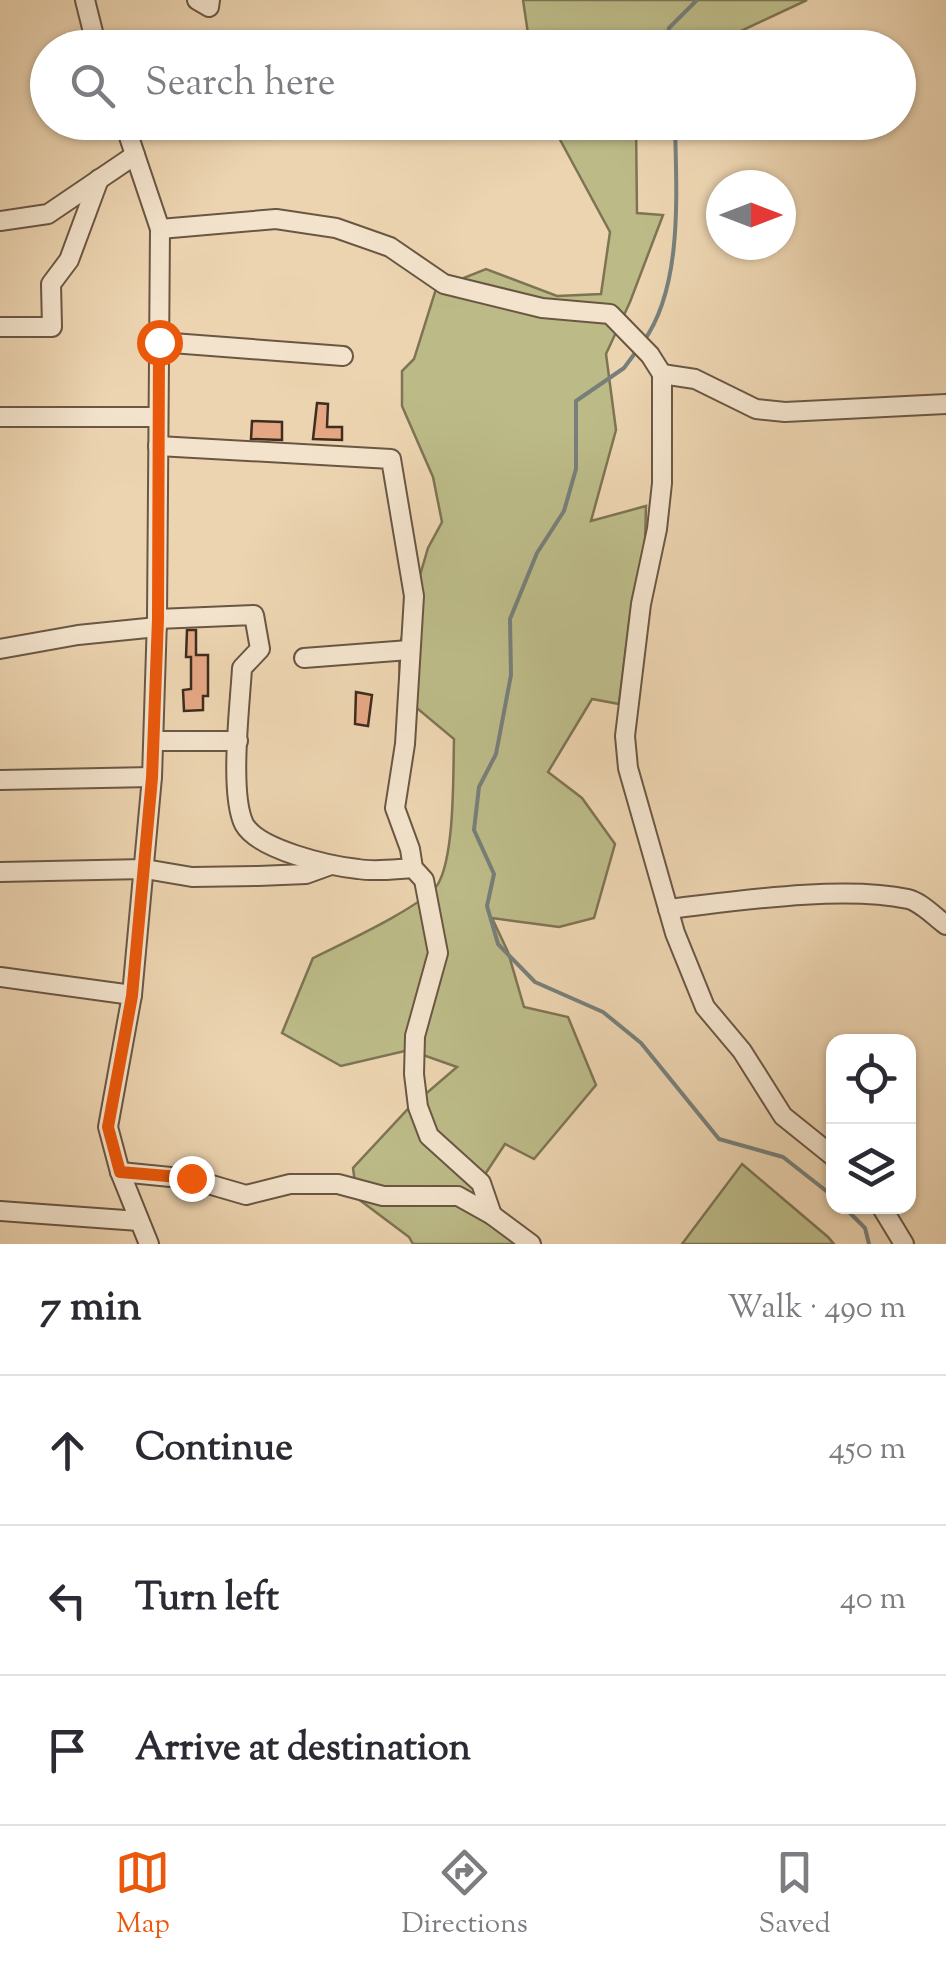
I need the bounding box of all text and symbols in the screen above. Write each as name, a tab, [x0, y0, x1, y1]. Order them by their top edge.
search box	[30, 30, 916, 140]
icon: search	[65, 58, 120, 113]
text: Search here	[145, 58, 336, 112]
north arrow	[706, 170, 796, 260]
route start	[137, 320, 183, 366]
map controls	[826, 1034, 916, 1214]
button: locate	[826, 1034, 916, 1124]
button: layers	[826, 1124, 916, 1214]
route end	[169, 1156, 215, 1202]
text: 7 min	[40, 1279, 141, 1339]
text: Walk · 490 m	[728, 1286, 906, 1332]
icon: ahead	[40, 1423, 95, 1478]
text: Continue	[135, 1423, 293, 1477]
text: 450 m	[829, 1427, 906, 1473]
icon: left	[40, 1573, 95, 1628]
text: Turn left	[135, 1573, 279, 1627]
text: 40 m	[840, 1577, 906, 1623]
icon: arrive	[40, 1723, 95, 1778]
text: Arrive at destination	[135, 1723, 471, 1777]
tab: Map	[115, 1845, 170, 1945]
tab: Directions	[401, 1845, 528, 1945]
tab: Saved	[759, 1845, 831, 1945]

